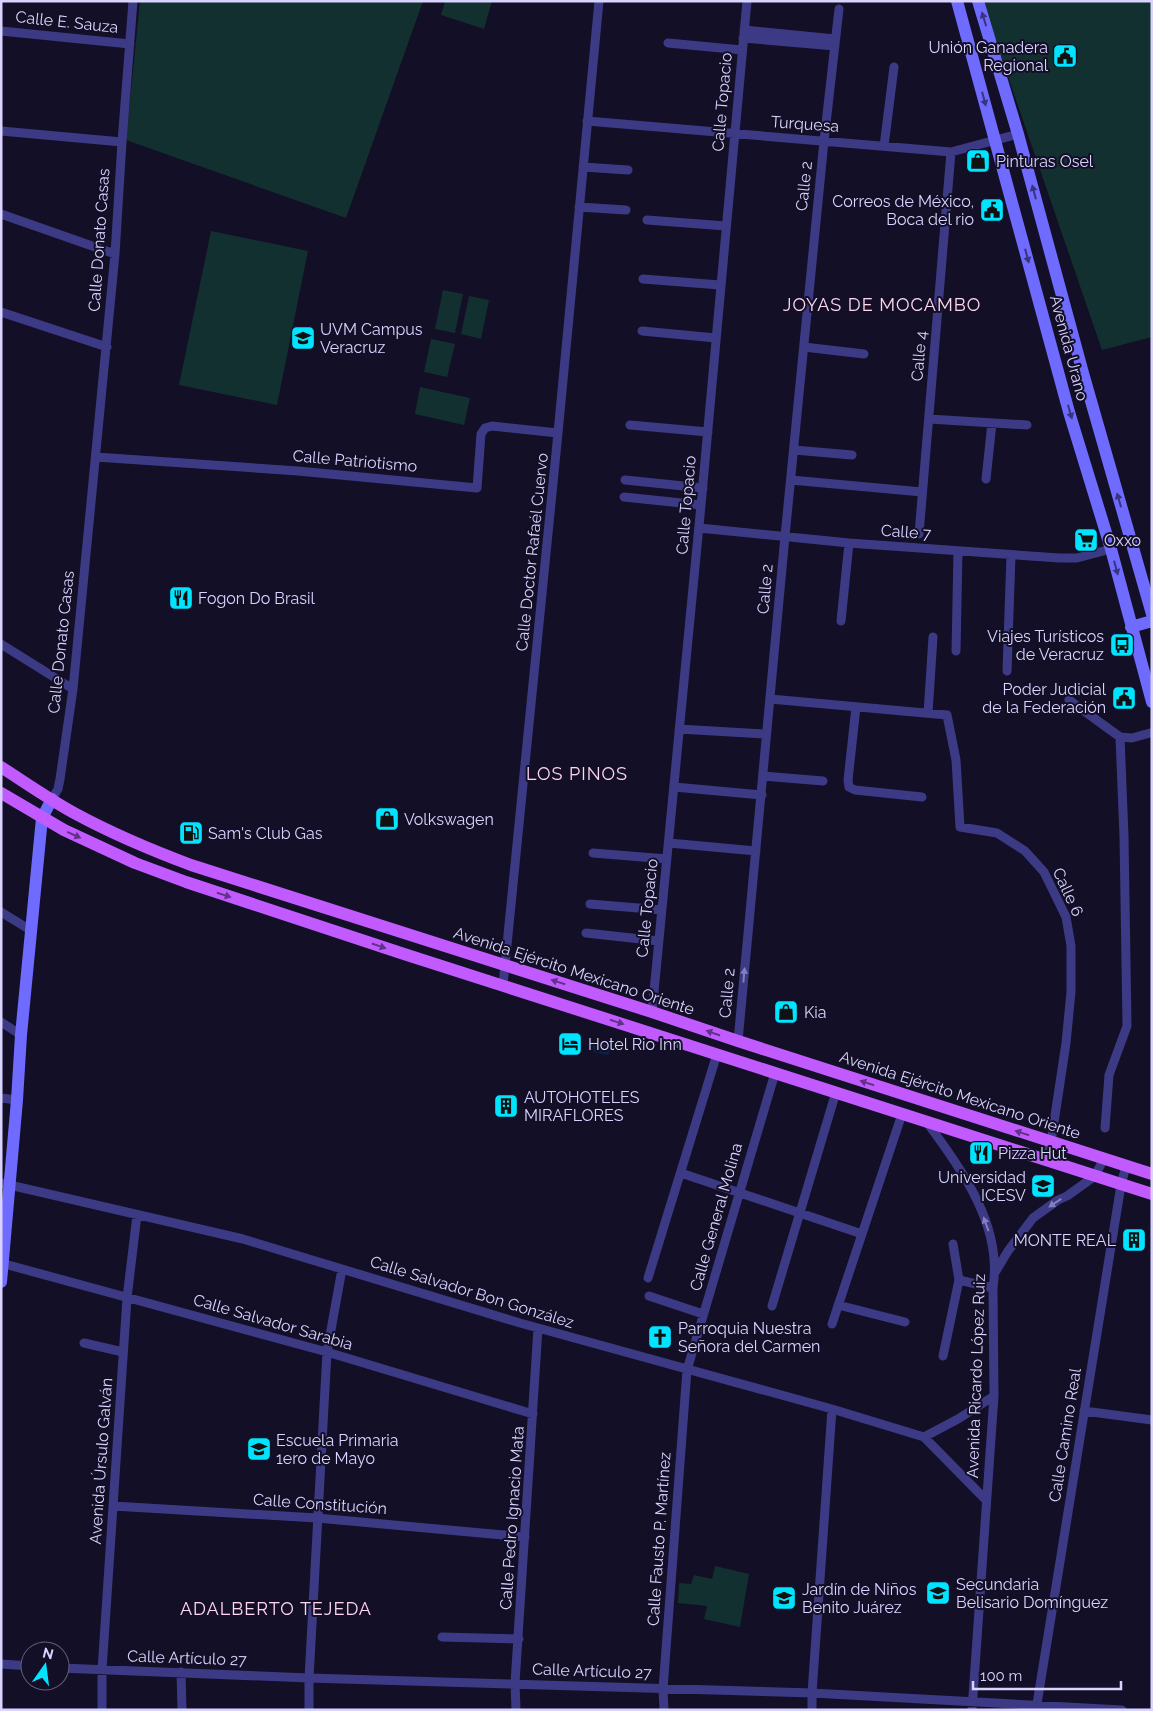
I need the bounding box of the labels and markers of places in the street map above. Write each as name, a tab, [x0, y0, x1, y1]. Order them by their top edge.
place label: Unión Ganadera Regional	[928, 38, 1049, 75]
public building icon: Unión Ganadera Regional	[1052, 43, 1078, 69]
shop icon: Pinturas Osel	[965, 148, 991, 174]
place label: Pinturas Osel	[996, 152, 1094, 171]
place label: Correos de México, Boca del rio	[832, 192, 974, 229]
public building icon: Correos de México, Boca del rio	[979, 197, 1005, 223]
place label: UVM Campus Veracruz	[320, 320, 423, 357]
school or university icon: UVM Campus Veracruz	[290, 325, 316, 351]
supermarket icon: Oxxo	[1073, 527, 1099, 553]
place label: Oxxo	[1104, 531, 1141, 550]
restaurant icon: Fogon Do Brasil	[168, 585, 194, 611]
place label: Fogon Do Brasil	[198, 589, 315, 608]
place label: Viajes Turísticos de Veracruz	[987, 627, 1104, 664]
bus stop icon: Viajes Turísticos de Veracruz	[1109, 632, 1135, 658]
place label: Poder Judicial de la Federación	[982, 680, 1107, 717]
public building icon: Poder Judicial de la Federación	[1111, 685, 1137, 711]
shop icon: Volkswagen	[374, 806, 400, 832]
place label: Volkswagen	[404, 810, 494, 829]
fuel station icon: Sam's Club Gas	[178, 820, 204, 846]
place label: Sam's Club Gas	[208, 824, 323, 843]
shop icon: Kia	[773, 999, 799, 1025]
place label: Kia	[804, 1003, 827, 1022]
hotel icon: Hotel Rio Inn	[557, 1031, 583, 1057]
place label: Hotel Rio Inn	[588, 1035, 682, 1054]
place label: AUTOHOTELES MIRAFLORES	[524, 1088, 640, 1125]
building icon: AUTOHOTELES MIRAFLORES	[493, 1093, 519, 1119]
restaurant icon: Pizza Hut	[968, 1140, 994, 1166]
place label: Pizza Hut	[998, 1144, 1067, 1163]
place label: Universidad ICESV	[938, 1168, 1026, 1205]
school or university icon: Universidad ICESV	[1030, 1173, 1056, 1199]
building icon: MONTE REAL	[1121, 1227, 1147, 1253]
place label: MONTE REAL	[1014, 1231, 1117, 1250]
place label: Parroquia Nuestra Señora del Carmen	[678, 1319, 820, 1356]
church icon: Parroquia Nuestra Señora del Carmen	[647, 1324, 673, 1350]
place label: Escuela Primaria 1ero de Mayo	[276, 1431, 399, 1468]
school or university icon: Escuela Primaria 1ero de Mayo	[246, 1436, 272, 1462]
place label: Secundaria Belisario Domínguez	[956, 1575, 1108, 1612]
place label: Jardín de Niños Benito Juárez	[802, 1580, 917, 1617]
school or university icon: Secundaria Belisario Domínguez	[925, 1580, 951, 1606]
school or university icon: Jardín de Niños Benito Juárez	[771, 1585, 797, 1611]

